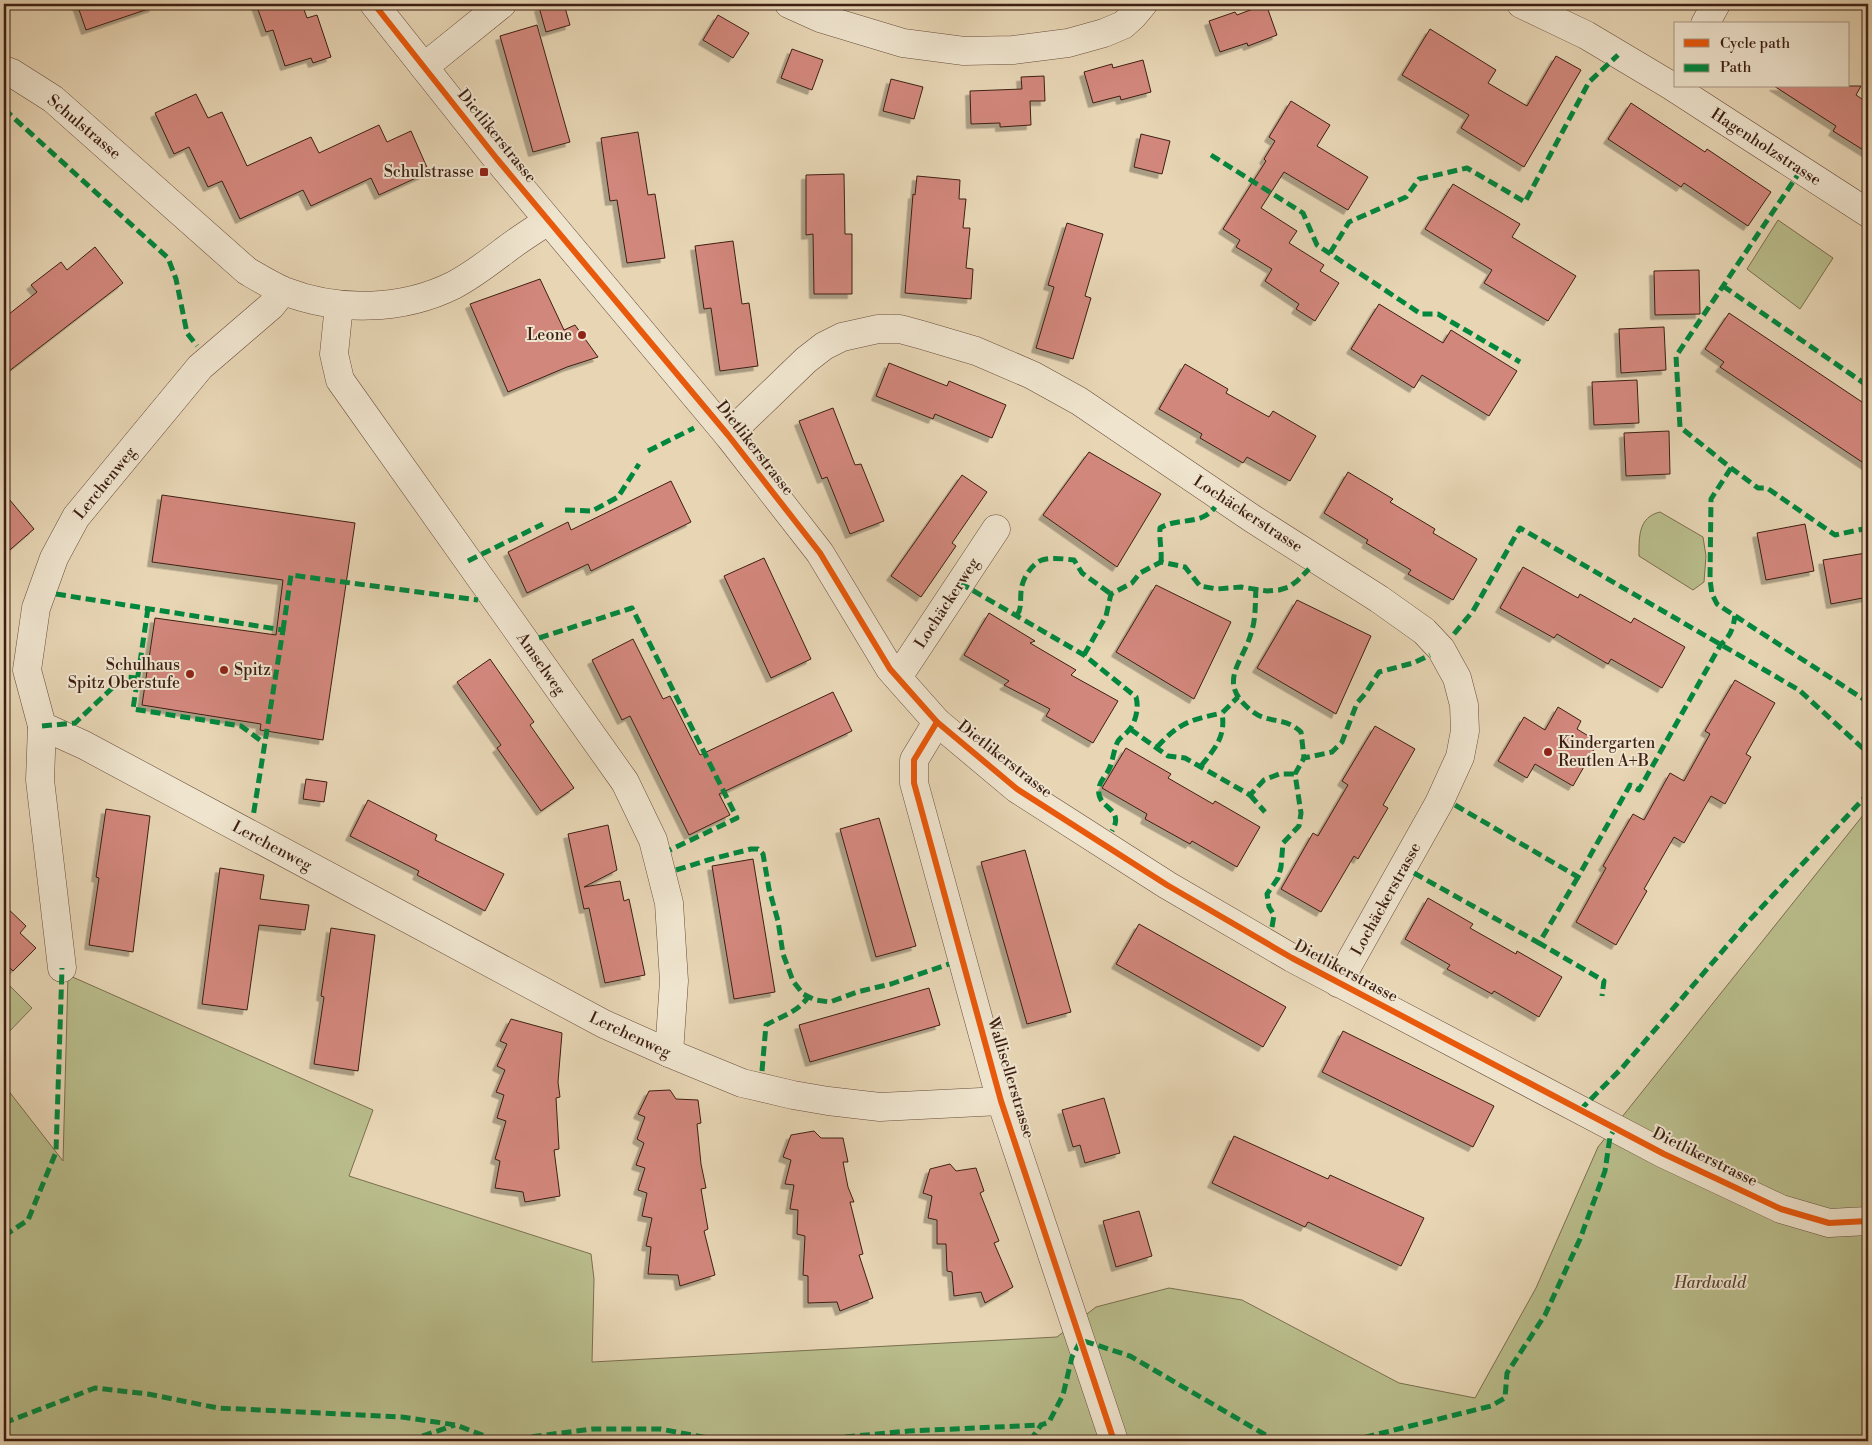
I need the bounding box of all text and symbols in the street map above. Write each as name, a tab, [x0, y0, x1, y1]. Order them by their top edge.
legend	[1674, 22, 1850, 88]
text: Cycle path	[1720, 34, 1790, 53]
text: Path	[1720, 58, 1752, 77]
street label: Dietlikerstrasse	[453, 85, 541, 187]
street label: Schulstrasse	[43, 90, 125, 164]
street label: Hagenholzstrasse	[1707, 104, 1825, 190]
place label: Schulstrasse	[384, 162, 474, 182]
marker: Schulstrasse	[478, 166, 490, 178]
place label: Leone	[527, 325, 572, 345]
marker: Leone	[576, 329, 588, 341]
street label: Dietlikerstrasse	[712, 397, 798, 499]
street label: Lerchenweg	[70, 442, 141, 523]
street label: Lochäckerstrasse	[1190, 471, 1306, 557]
street label: Lochäckerweg	[910, 553, 984, 652]
street label: Amselweg	[512, 628, 570, 700]
place label: Schulhaus Spitz Oberstufe	[68, 655, 180, 693]
place label: Spitz	[234, 660, 271, 680]
marker: Spitz	[218, 664, 230, 676]
marker: Schulhaus Spitz Oberstufe	[184, 668, 196, 680]
street label: Dietlikerstrasse	[954, 716, 1056, 802]
place label: Kindergarten Reutlen A+B	[1558, 733, 1656, 771]
marker: Kindergarten Reutlen A+B	[1542, 746, 1554, 758]
street label: Lerchenweg	[229, 817, 316, 876]
street label: Lochäckerstrasse	[1347, 839, 1425, 959]
street label: Dietlikerstrasse	[1291, 935, 1401, 1007]
street label: Lerchenweg	[586, 1007, 675, 1063]
street label: Wallisellerstrasse	[983, 1014, 1039, 1141]
street label: Dietlikerstrasse	[1649, 1123, 1761, 1191]
park label: Hardwald	[1673, 1273, 1747, 1293]

